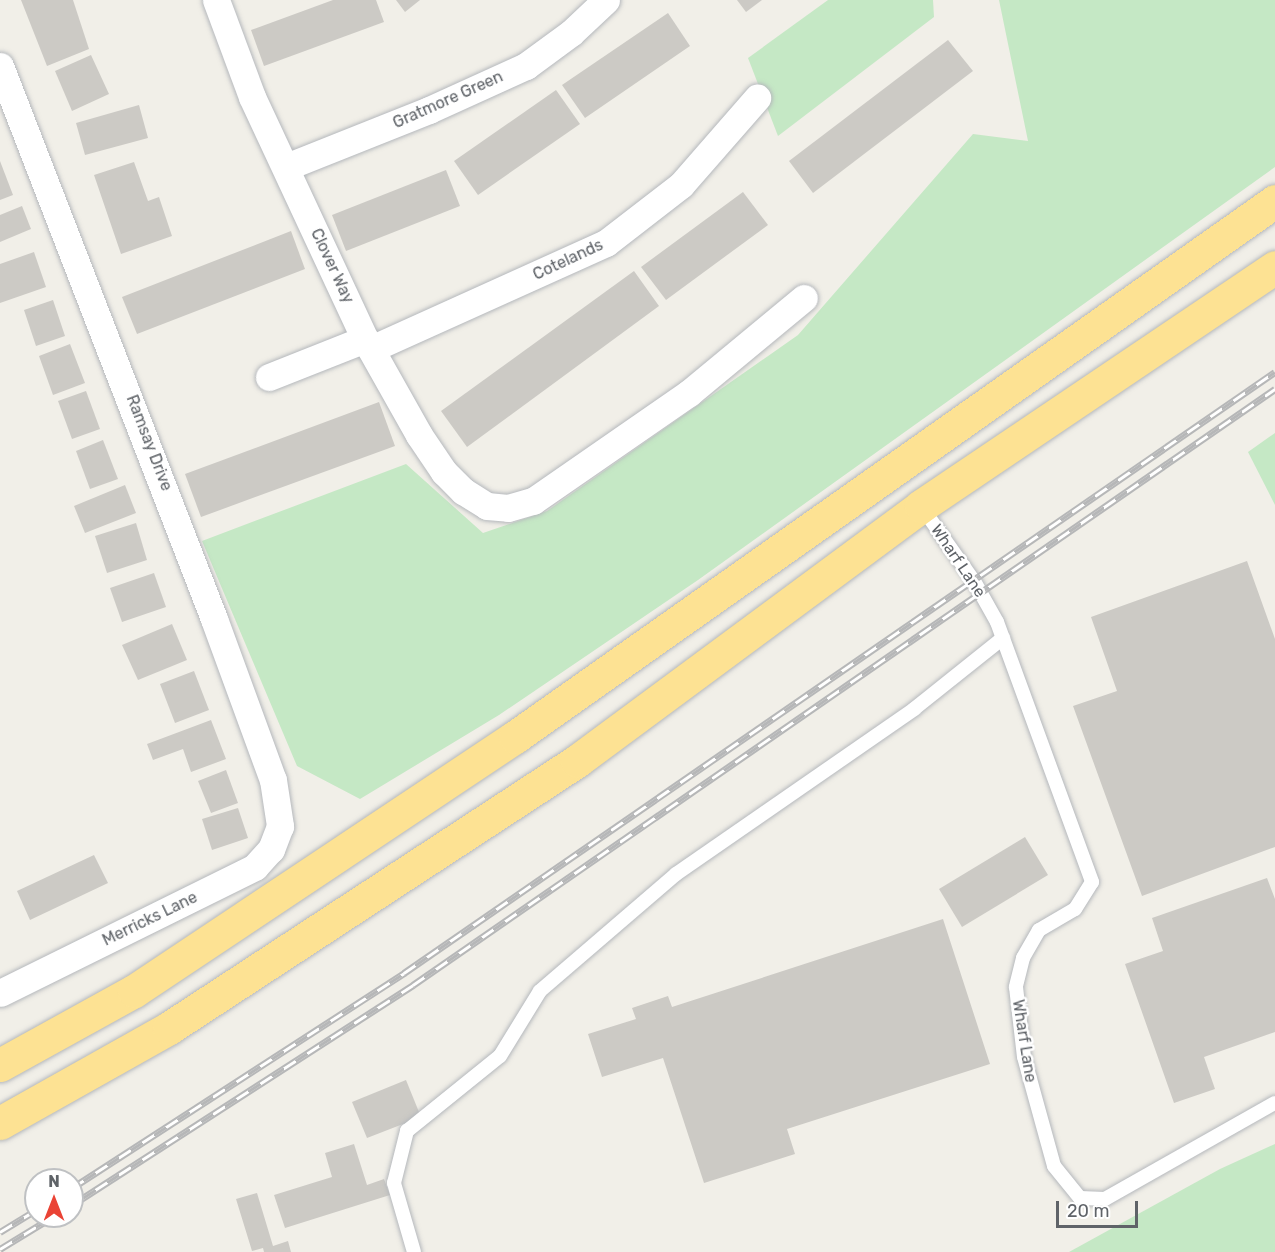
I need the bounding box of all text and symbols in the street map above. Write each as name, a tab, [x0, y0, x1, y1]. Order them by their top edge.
street label: Gratmore Green	[390, 67, 506, 133]
street label: Clover Way	[306, 225, 358, 307]
street label: Cotelands	[530, 235, 606, 285]
street label: Ramsay Drive	[122, 392, 176, 494]
street label: Wharf Lane	[927, 521, 989, 601]
street label: Merricks Lane	[99, 888, 201, 950]
street label: Wharf Lane	[1008, 998, 1040, 1084]
north arrow	[24, 1168, 84, 1228]
text: N	[48, 1172, 60, 1191]
scale bar	[1059, 1189, 1142, 1227]
text: 20 m	[1067, 1200, 1109, 1222]

